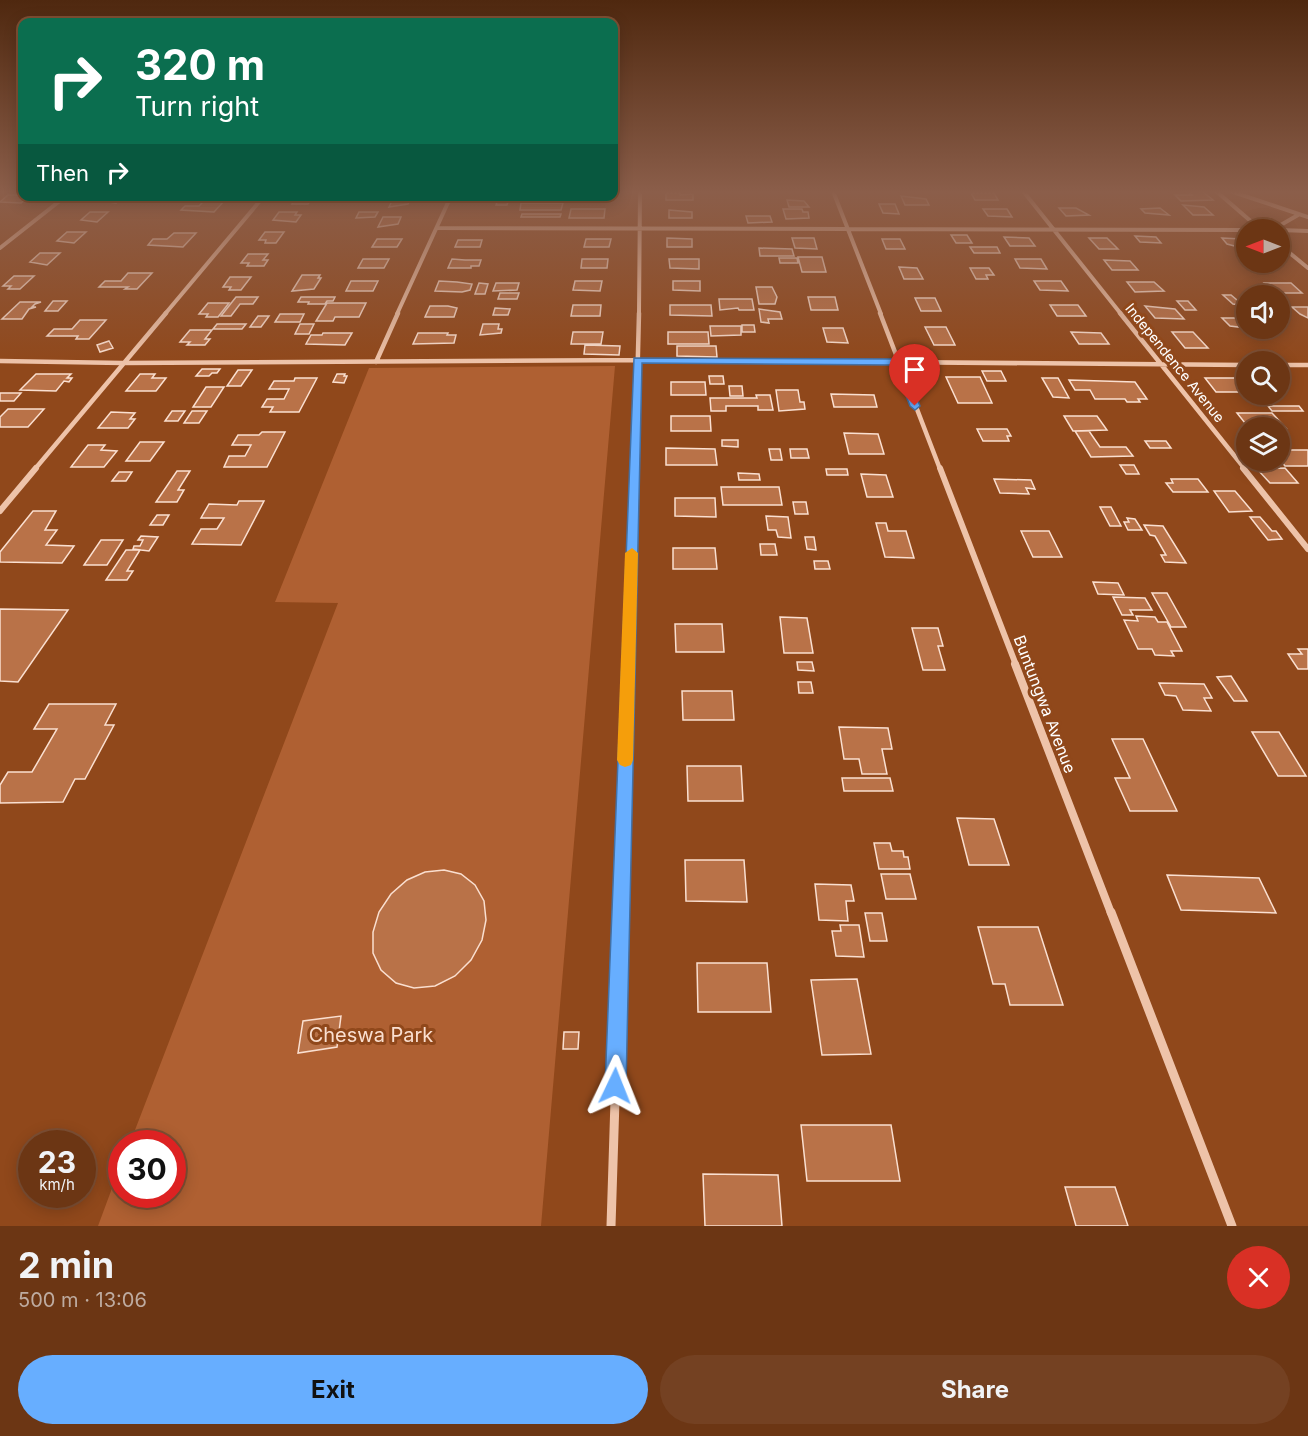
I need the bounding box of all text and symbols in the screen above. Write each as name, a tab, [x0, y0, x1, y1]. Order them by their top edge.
text: 320 m	[135, 39, 265, 90]
icon: right	[36, 42, 114, 120]
text: Turn right	[135, 90, 259, 123]
icon: right	[101, 156, 134, 189]
text: Then	[36, 160, 89, 186]
north arrow	[1236, 219, 1290, 273]
map controls	[1236, 219, 1290, 471]
button: sound	[1236, 285, 1290, 339]
street label: Independence Avenue	[1122, 300, 1229, 426]
pin	[889, 344, 940, 406]
button: search	[1236, 351, 1290, 405]
icon: arrive	[898, 353, 931, 386]
button: layers	[1236, 417, 1290, 471]
street label: Buntungwa Avenue	[1009, 632, 1081, 776]
park label: Cheswa Park	[309, 1023, 433, 1047]
position arrow	[583, 1054, 647, 1118]
speed limit sign: 30	[108, 1130, 186, 1208]
text: 23	[38, 1144, 76, 1180]
text: km/h	[39, 1175, 75, 1194]
text: 2 min	[18, 1243, 114, 1287]
button: close	[1227, 1246, 1290, 1309]
text: 500 m · 13:06	[18, 1288, 147, 1312]
button: Exit	[18, 1355, 648, 1424]
button: Share	[660, 1355, 1290, 1424]

